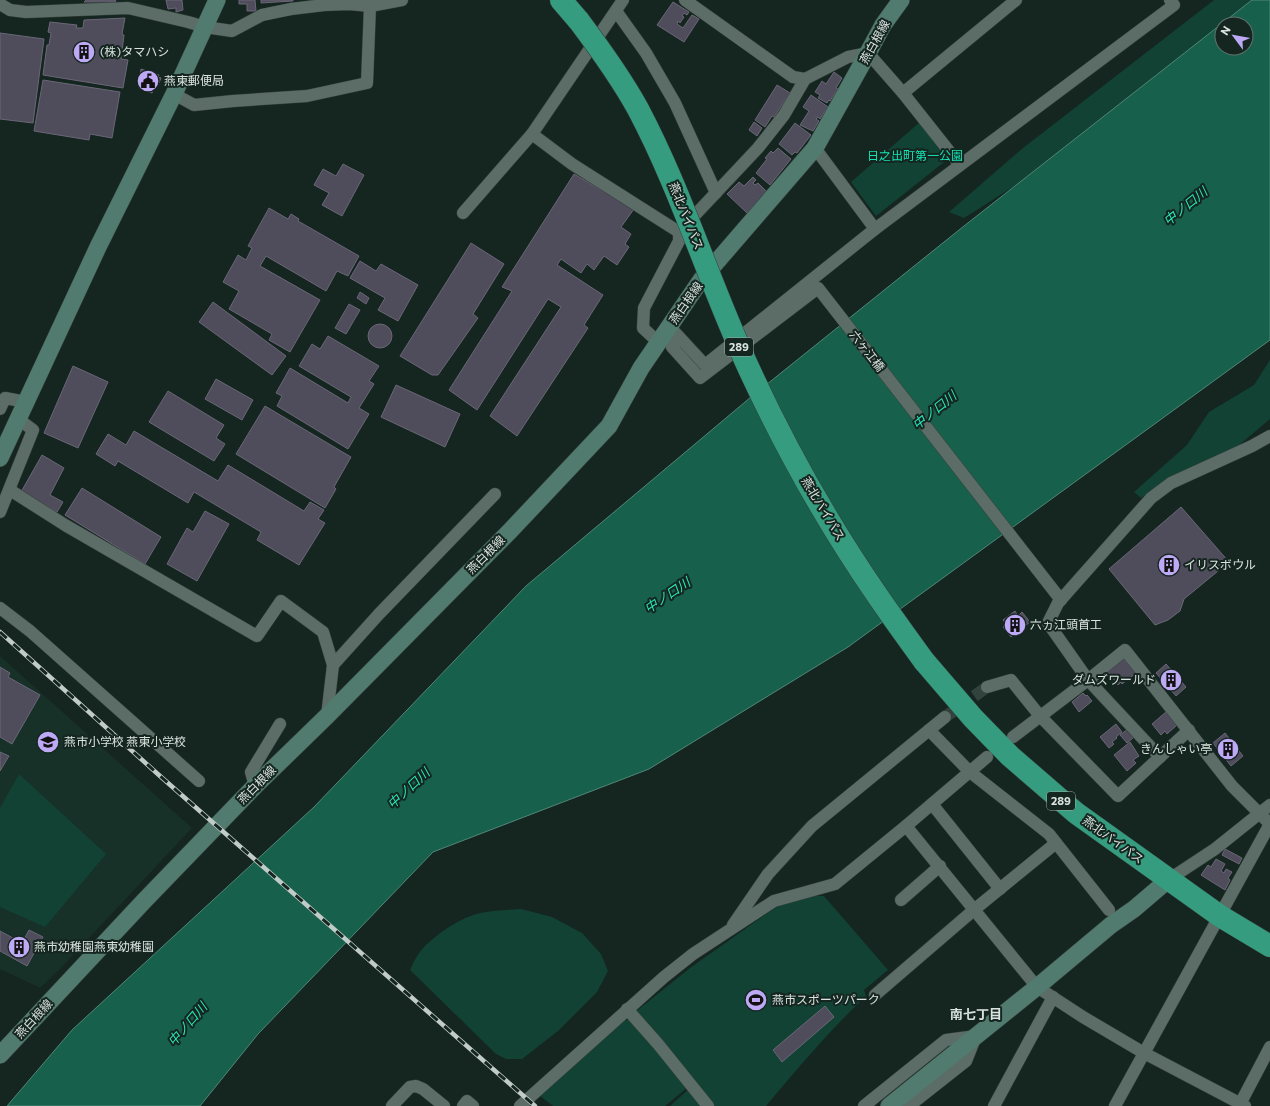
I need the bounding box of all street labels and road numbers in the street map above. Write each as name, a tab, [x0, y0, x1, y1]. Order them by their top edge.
street label: 燕白根線	[856, 17, 892, 66]
street label: 燕北バイパス	[667, 180, 707, 252]
street label: 燕白根線	[666, 279, 705, 326]
street label: 六ヶ江橋	[847, 327, 888, 374]
road number: 289	[725, 338, 753, 356]
street label: 燕北バイパス	[799, 474, 848, 543]
street label: 燕白根線	[463, 532, 507, 576]
street label: 燕白根線	[234, 762, 278, 806]
road number: 289	[1047, 792, 1075, 810]
street label: 燕北バイパス	[1080, 812, 1147, 866]
street label: 燕白根線	[12, 996, 55, 1041]

